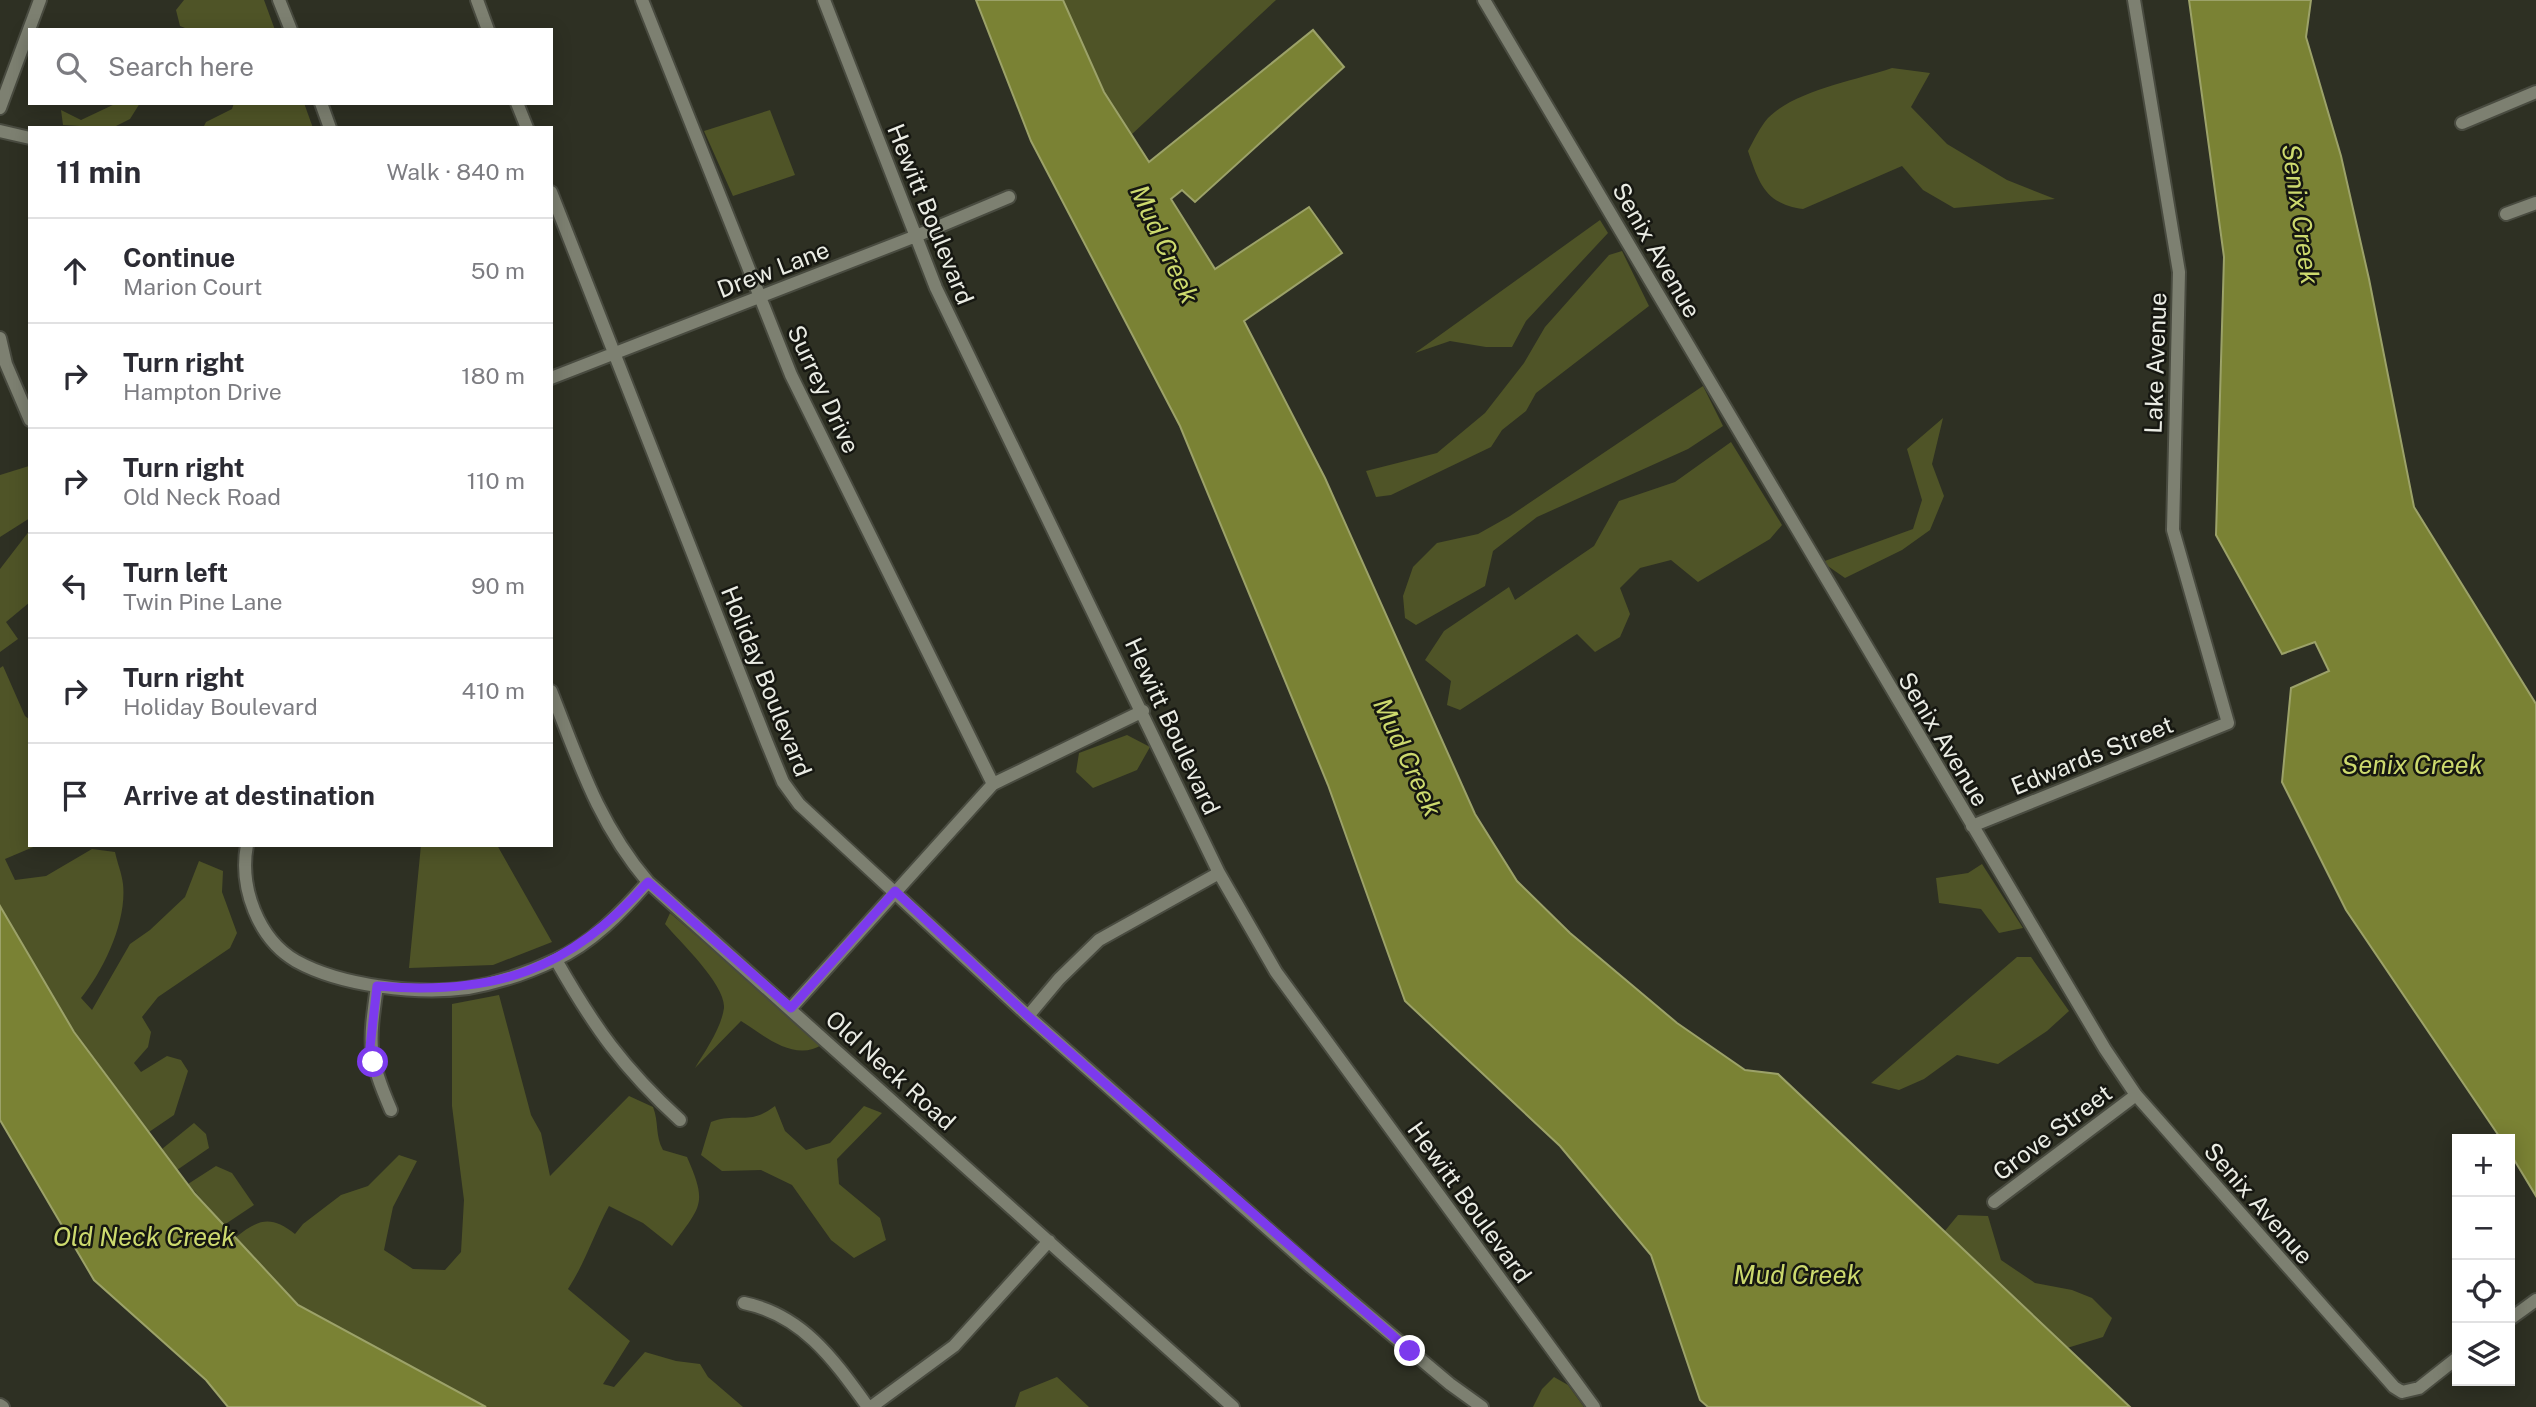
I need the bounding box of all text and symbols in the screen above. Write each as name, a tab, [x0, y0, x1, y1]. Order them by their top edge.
search box	[28, 28, 553, 105]
icon: search	[52, 48, 90, 86]
text: Search here	[108, 51, 254, 82]
street label: Hewitt Boulevard	[882, 120, 980, 308]
water label: Senix Creek	[2276, 142, 2326, 286]
text: 11 min	[56, 154, 141, 190]
text: Walk · 840 m	[386, 158, 525, 185]
street label: Senix Avenue	[1607, 177, 1707, 323]
water label: Mud Creek	[1124, 180, 1206, 308]
street label: Drew Lane	[713, 235, 833, 303]
text: Continue	[123, 242, 235, 273]
icon: ahead	[56, 252, 94, 290]
text: 50 m	[471, 257, 525, 284]
text: Marion Court	[123, 273, 262, 300]
street label: Lake Avenue	[2139, 292, 2171, 434]
street label: Surrey Drive	[782, 320, 866, 458]
text: Turn right	[123, 347, 245, 378]
icon: right	[56, 357, 94, 395]
text: 180 m	[461, 362, 525, 389]
text: Hampton Drive	[123, 378, 282, 405]
text: Turn right	[123, 452, 245, 483]
icon: right	[56, 462, 94, 500]
text: 110 m	[467, 467, 525, 494]
text: Old Neck Road	[123, 483, 281, 510]
text: Turn left	[123, 557, 228, 588]
icon: left	[56, 567, 94, 605]
text: 90 m	[471, 572, 525, 599]
street label: Holiday Boulevard	[716, 582, 818, 780]
text: Twin Pine Lane	[123, 588, 282, 615]
street label: Hewitt Boulevard	[1120, 633, 1226, 819]
text: Turn right	[123, 662, 245, 693]
street label: Senix Avenue	[1893, 667, 1995, 811]
icon: right	[56, 672, 94, 710]
text: 410 m	[462, 677, 525, 704]
text: Holiday Boulevard	[123, 693, 318, 720]
water label: Mud Creek	[1367, 693, 1449, 821]
street label: Edwards Street	[2007, 710, 2177, 800]
water label: Senix Creek	[2341, 749, 2483, 780]
icon: arrive	[56, 777, 94, 815]
text: Arrive at destination	[123, 780, 375, 811]
street label: Old Neck Road	[820, 1004, 962, 1136]
route start	[357, 1046, 388, 1077]
street label: Grove Street	[1987, 1078, 2117, 1186]
street label: Hewitt Boulevard	[1402, 1116, 1538, 1288]
map controls	[2452, 1134, 2515, 1386]
button: +	[2452, 1134, 2515, 1197]
street label: Senix Avenue	[2199, 1137, 2319, 1269]
button: −	[2452, 1197, 2515, 1260]
water label: Old Neck Creek	[53, 1221, 235, 1252]
water label: Mud Creek	[1733, 1259, 1861, 1290]
button: locate	[2452, 1260, 2515, 1323]
button: layers	[2452, 1323, 2515, 1386]
route end	[1394, 1335, 1425, 1366]

